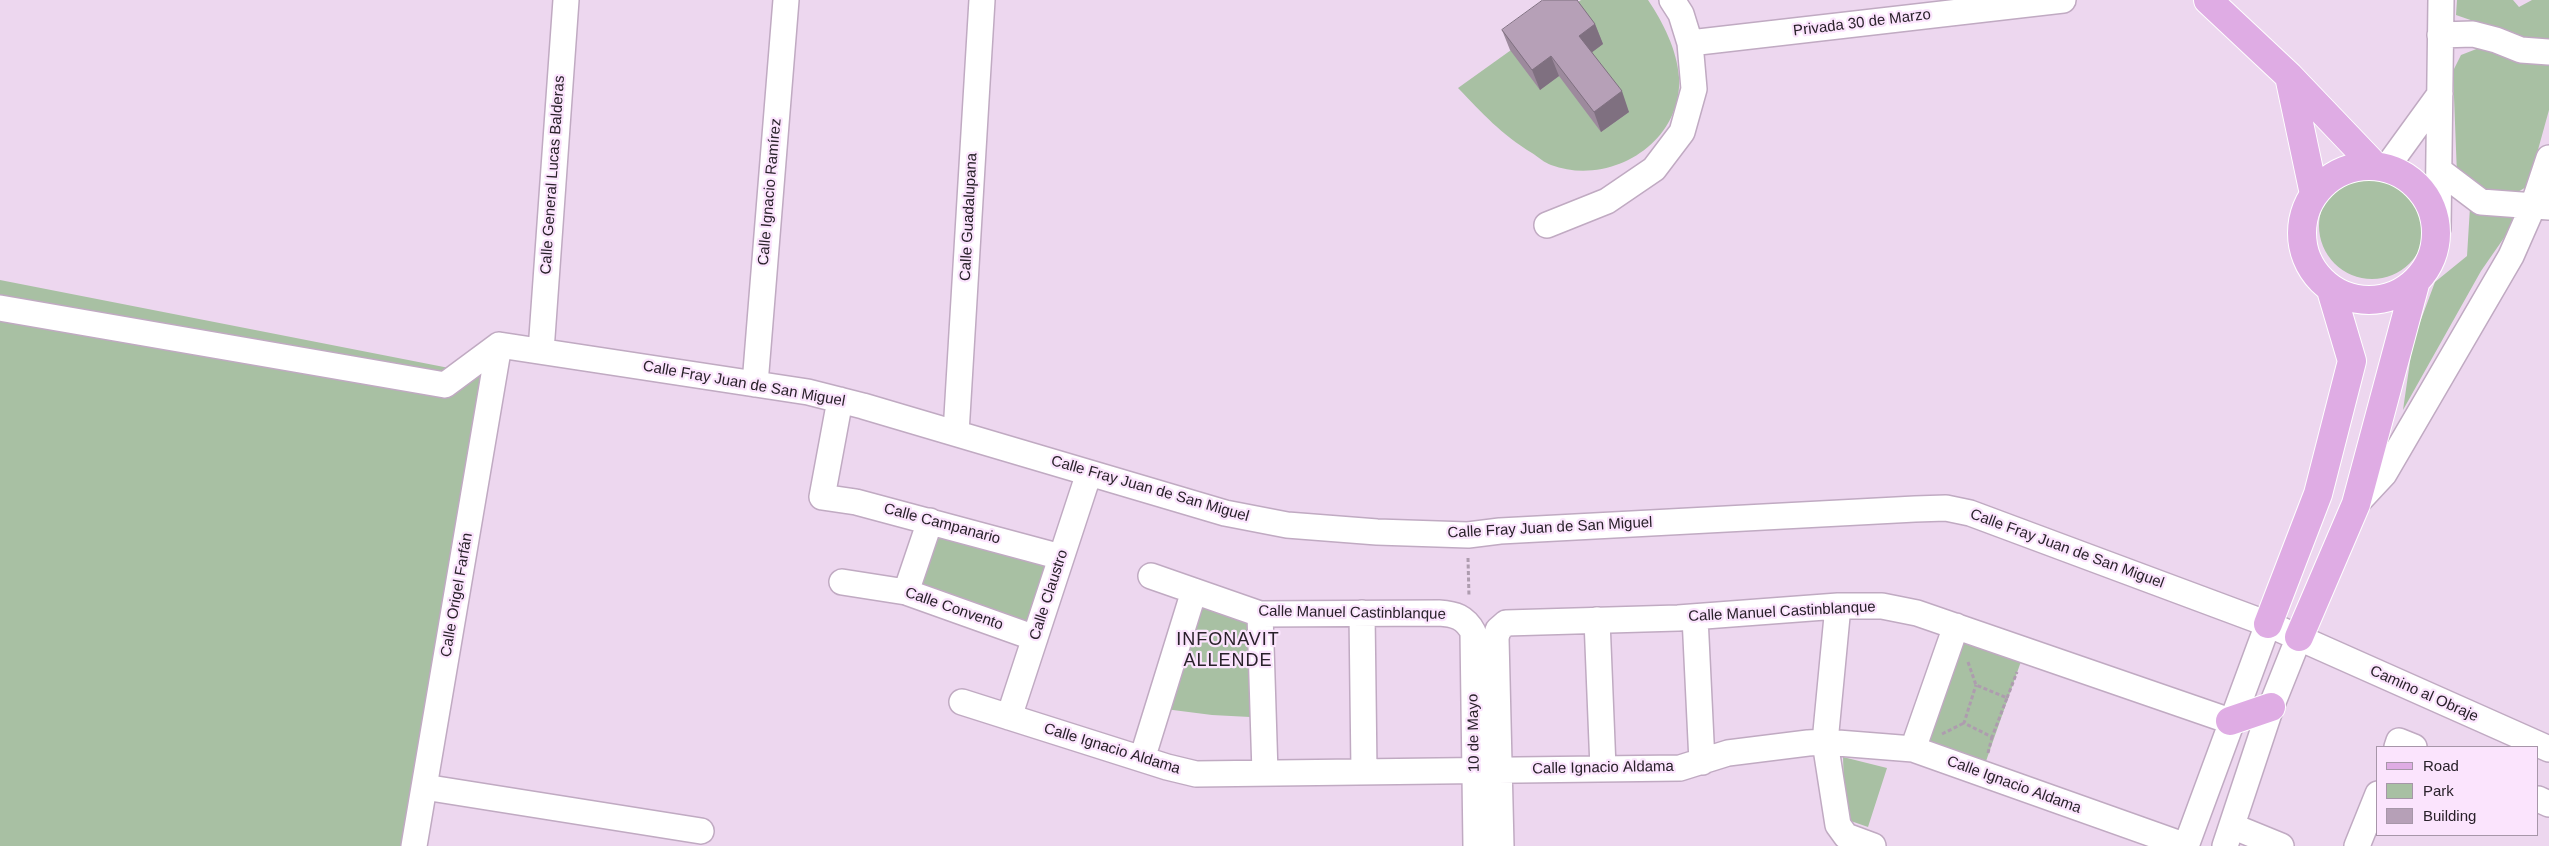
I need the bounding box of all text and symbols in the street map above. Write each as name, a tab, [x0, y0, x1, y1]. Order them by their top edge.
street label: Privada 30 de Marzo	[1792, 6, 1932, 40]
street label: Calle General Lucas Balderas	[537, 75, 569, 275]
street label: Calle Ignacio Ramírez	[755, 118, 785, 266]
street label: Calle Guadalupana	[957, 152, 981, 282]
street label: Calle Fray Juan de San Miguel	[641, 357, 847, 411]
street label: Calle Fray Juan de San Miguel	[1049, 452, 1251, 526]
street label: Calle Campanario	[882, 500, 1002, 548]
street label: Calle Fray Juan de San Miguel	[1968, 505, 2166, 593]
street label: Calle Fray Juan de San Miguel	[1447, 514, 1653, 542]
street label: Calle Origel Farfán	[437, 531, 477, 659]
street label: Calle Claustro	[1026, 547, 1072, 643]
street label: Calle Convento	[903, 584, 1005, 634]
street label: Calle Manuel Castinblanque	[1688, 598, 1876, 626]
street label: Calle Manuel Castinblanque	[1258, 602, 1446, 624]
district label: INFONAVIT ALLENDE	[1175, 629, 1281, 672]
street label: Camino al Obraje	[2367, 662, 2481, 726]
street label: 10 de Mayo	[1464, 694, 1484, 772]
street label: Calle Ignacio Aldama	[1042, 720, 1182, 778]
legend	[2376, 746, 2539, 836]
street label: Calle Ignacio Aldama	[1944, 752, 2084, 818]
text: Road	[2423, 757, 2459, 774]
street label: Calle Ignacio Aldama	[1532, 758, 1674, 778]
text: Park	[2423, 782, 2454, 799]
text: Building	[2423, 807, 2476, 824]

